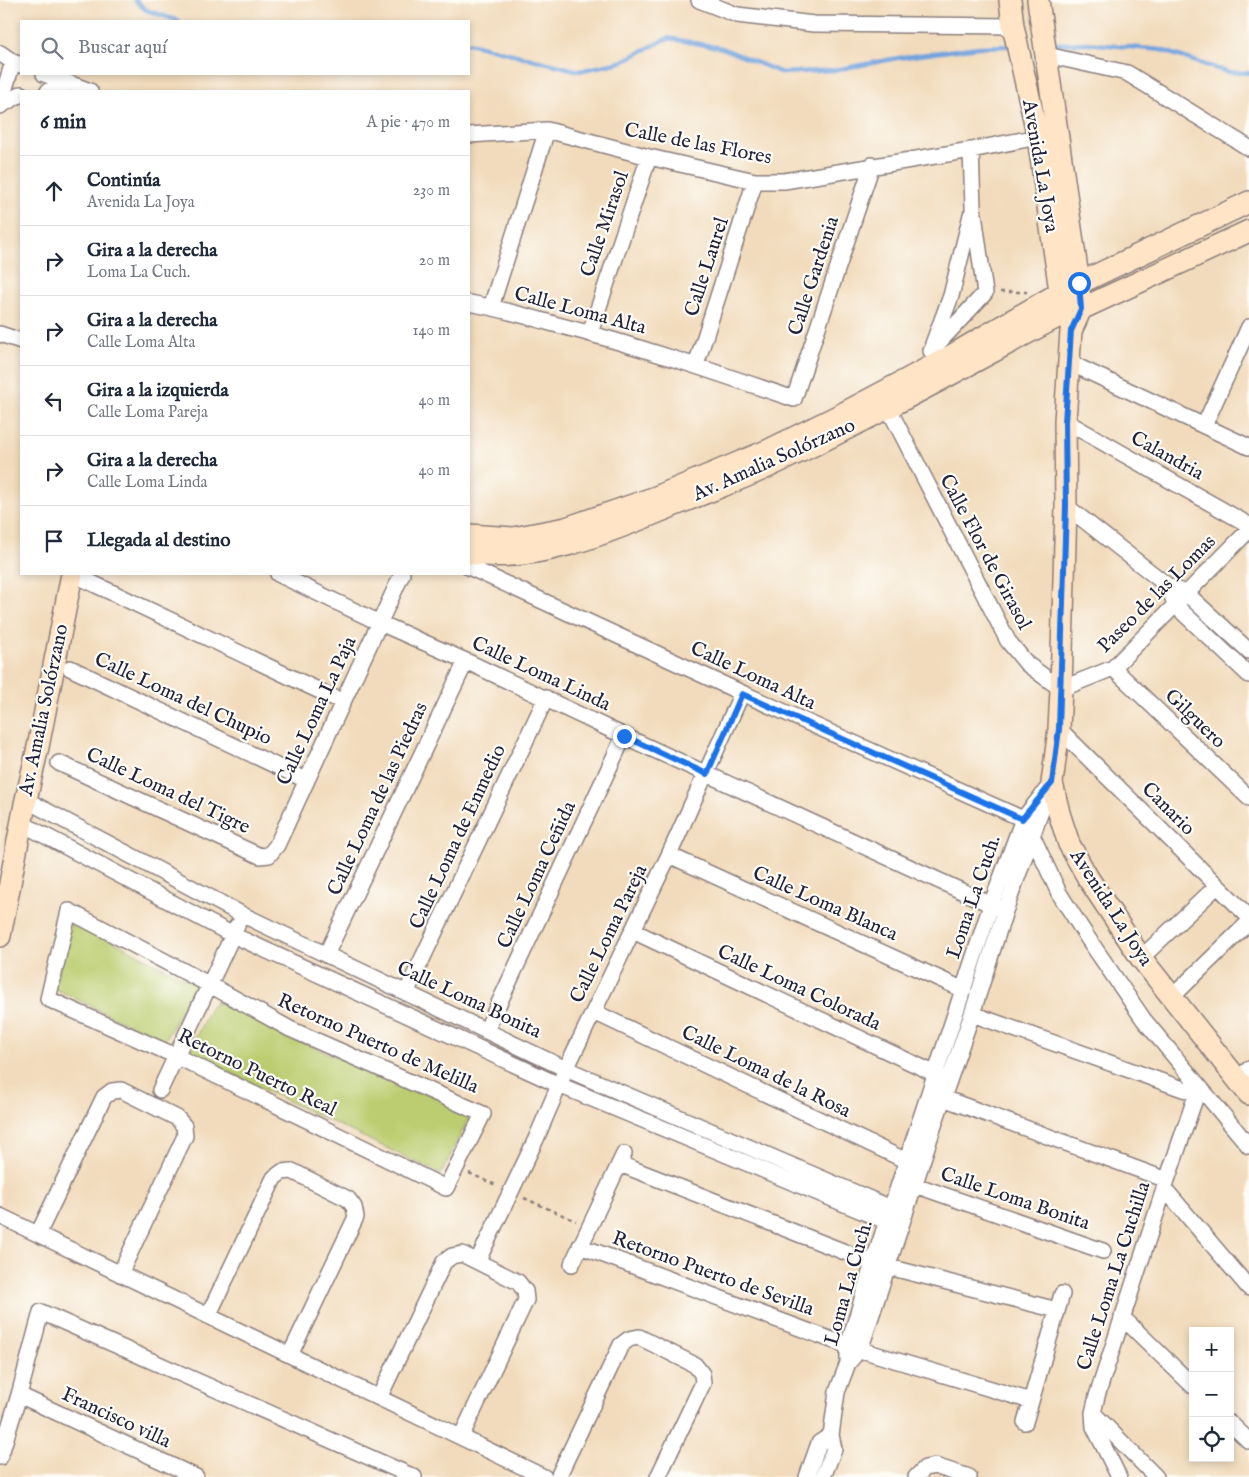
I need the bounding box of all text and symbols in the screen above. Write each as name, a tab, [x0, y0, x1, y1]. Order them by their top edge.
search box	[20, 20, 470, 75]
icon: search	[38, 34, 66, 62]
text: Buscar aquí	[78, 36, 167, 60]
street label: Avenida La Joya	[1016, 97, 1064, 235]
text: 6 min	[40, 109, 86, 136]
text: A pie · 470 m	[366, 113, 450, 133]
street label: Calle de las Flores	[622, 117, 774, 171]
street label: Calle Mirasol	[575, 167, 635, 280]
text: Continúa	[87, 169, 161, 193]
icon: ahead	[40, 177, 68, 205]
text: 230 m	[413, 181, 450, 201]
text: Avenida La Joya	[87, 193, 195, 213]
street label: Calle Gardenia	[783, 213, 845, 339]
street label: Calle Laurel	[679, 214, 735, 320]
text: Gira a la derecha	[87, 239, 217, 263]
icon: right	[40, 247, 68, 275]
text: 20 m	[419, 251, 450, 271]
text: Loma La Cuch.	[87, 263, 190, 283]
route start	[1068, 272, 1091, 295]
street label: Calle Loma Alta	[511, 281, 649, 341]
text: Gira a la derecha	[87, 309, 217, 333]
icon: right	[40, 317, 68, 345]
text: 140 m	[412, 321, 450, 341]
text: Calle Loma Alta	[87, 333, 195, 353]
text: Gira a la izquierda	[87, 379, 229, 403]
icon: left	[40, 387, 68, 415]
text: 40 m	[418, 391, 450, 411]
text: Calle Loma Pareja	[87, 403, 208, 423]
street label: Av. Amalia Solórzano	[688, 413, 859, 507]
street label: Calandria	[1126, 426, 1208, 486]
text: Gira a la derecha	[87, 449, 217, 473]
icon: right	[40, 457, 68, 485]
text: 40 m	[418, 461, 450, 481]
street label: Calle Flor de Girasol	[933, 470, 1037, 634]
text: Calle Loma Linda	[87, 473, 207, 493]
icon: arrive	[40, 527, 68, 555]
text: Llegada al destino	[87, 529, 230, 553]
street label: Paseo de las Lomas	[1092, 529, 1222, 659]
street label: Av. Amalia Solórzano	[13, 621, 74, 799]
street label: Calle Loma Linda	[468, 631, 615, 717]
street label: Calle Loma La Paja	[272, 632, 363, 790]
street label: Calle Loma Alta	[686, 636, 820, 716]
street label: Calle Loma del Chupio	[90, 647, 276, 751]
street label: Gilguero	[1159, 684, 1231, 754]
street label: Calle Loma de las Piedras	[322, 698, 434, 900]
route end	[613, 725, 636, 748]
street label: Calle Loma de Enmedio	[404, 740, 512, 933]
street label: Calle Loma del Tigre	[82, 742, 254, 840]
street label: Canario	[1136, 777, 1200, 841]
street label: Calle Loma Ceñida	[492, 797, 582, 953]
street label: Loma La Cuch.	[941, 832, 1007, 962]
street label: Avenida La Joya	[1063, 844, 1158, 971]
street label: Calle Loma Pareja	[565, 860, 653, 1007]
street label: Calle Loma Blanca	[749, 861, 902, 947]
street label: Calle Loma Colorada	[713, 939, 885, 1037]
street label: Calle Loma Bonita	[393, 956, 545, 1045]
street label: Retorno Puerto de Melilla	[273, 988, 483, 1100]
street label: Calle Loma de la Rosa	[677, 1020, 855, 1124]
street label: Retorno Puerto Real	[173, 1024, 341, 1123]
street label: Calle Loma Bonita	[937, 1162, 1093, 1236]
street label: Calle Loma La Cuchilla	[1072, 1178, 1156, 1374]
street label: Loma La Cuch.	[819, 1218, 879, 1348]
street label: Retorno Puerto de Sevilla	[609, 1226, 818, 1322]
map controls	[1189, 1327, 1234, 1462]
button: +	[1189, 1327, 1234, 1372]
button: −	[1189, 1372, 1234, 1417]
street label: Francisco villa	[57, 1382, 175, 1454]
button: locate	[1189, 1417, 1234, 1462]

